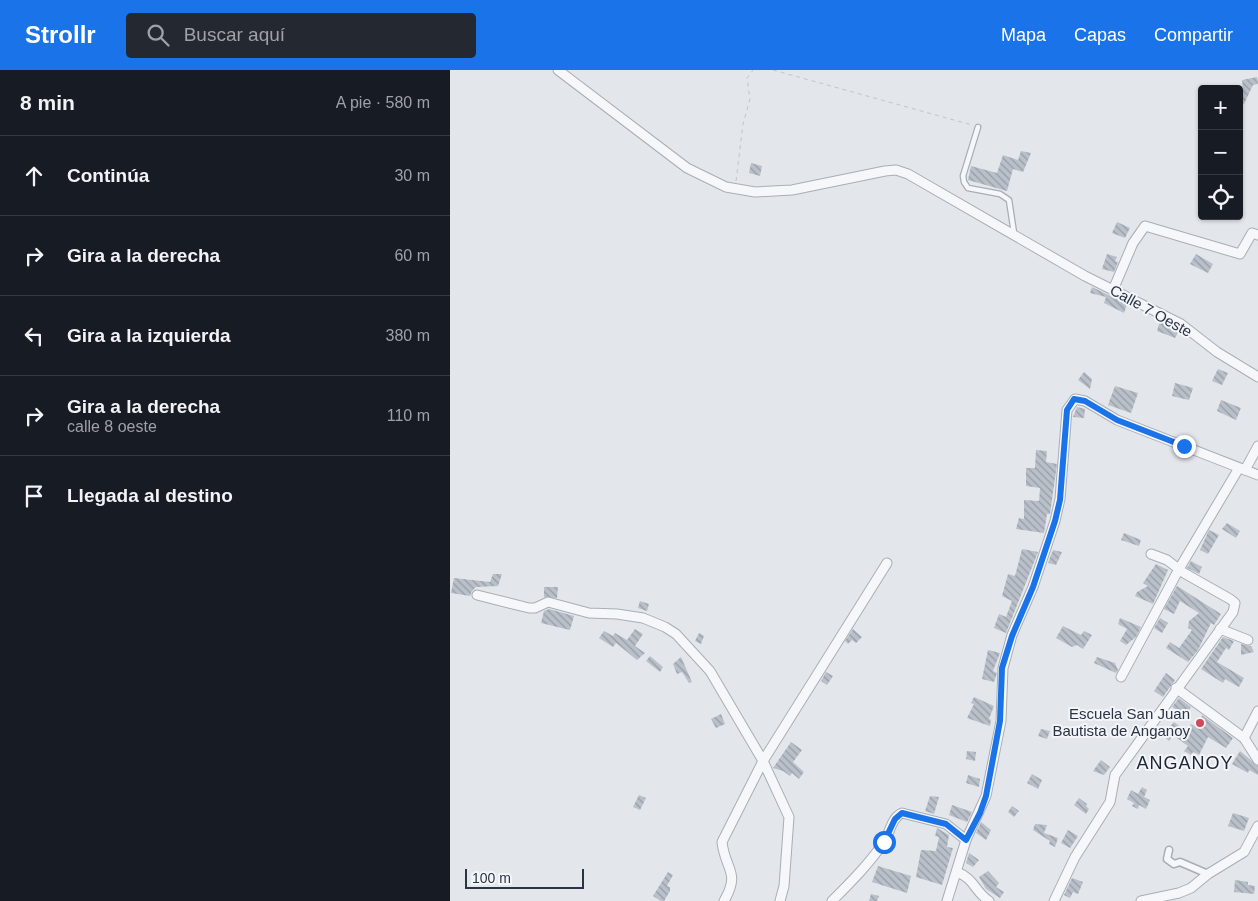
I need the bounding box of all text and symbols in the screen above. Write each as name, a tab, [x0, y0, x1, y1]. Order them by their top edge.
search box	[126, 13, 476, 58]
text: Strollr	[25, 21, 96, 48]
icon: search	[144, 21, 172, 49]
text: Buscar aquí	[184, 24, 285, 45]
text: Mapa	[1001, 25, 1046, 45]
text: Capas	[1074, 25, 1126, 45]
text: Compartir	[1154, 25, 1233, 45]
map controls	[1198, 85, 1243, 220]
button: +	[1198, 85, 1243, 130]
text: 8 min	[20, 91, 75, 114]
text: A pie · 580 m	[336, 94, 430, 111]
button: −	[1198, 130, 1243, 175]
icon: ahead	[20, 162, 48, 190]
text: Continúa	[67, 165, 149, 186]
text: 30 m	[394, 167, 430, 184]
button: locate	[1198, 175, 1243, 220]
icon: right	[20, 242, 48, 270]
text: Gira a la derecha	[67, 245, 220, 266]
text: 60 m	[394, 247, 430, 264]
street label: Calle 7 Oeste	[1107, 281, 1195, 340]
icon: left	[20, 322, 48, 350]
text: Gira a la izquierda	[67, 325, 231, 346]
text: 380 m	[386, 327, 430, 344]
text: Gira a la derecha	[67, 396, 220, 417]
icon: right	[20, 402, 48, 430]
text: 110 m	[387, 407, 430, 424]
text: calle 8 oeste	[67, 418, 157, 435]
route end	[1173, 435, 1196, 458]
icon: arrive	[20, 482, 48, 510]
text: Llegada al destino	[67, 485, 233, 506]
place label: Escuela San Juan Bautista de Anganoy	[1052, 705, 1190, 739]
marker: Escuela San Juan Bautista de Anganoy	[1194, 717, 1206, 729]
district label: ANGANOY	[1136, 753, 1234, 773]
route start	[873, 831, 896, 854]
scale bar	[465, 866, 584, 889]
text: 100 m	[472, 870, 511, 886]

